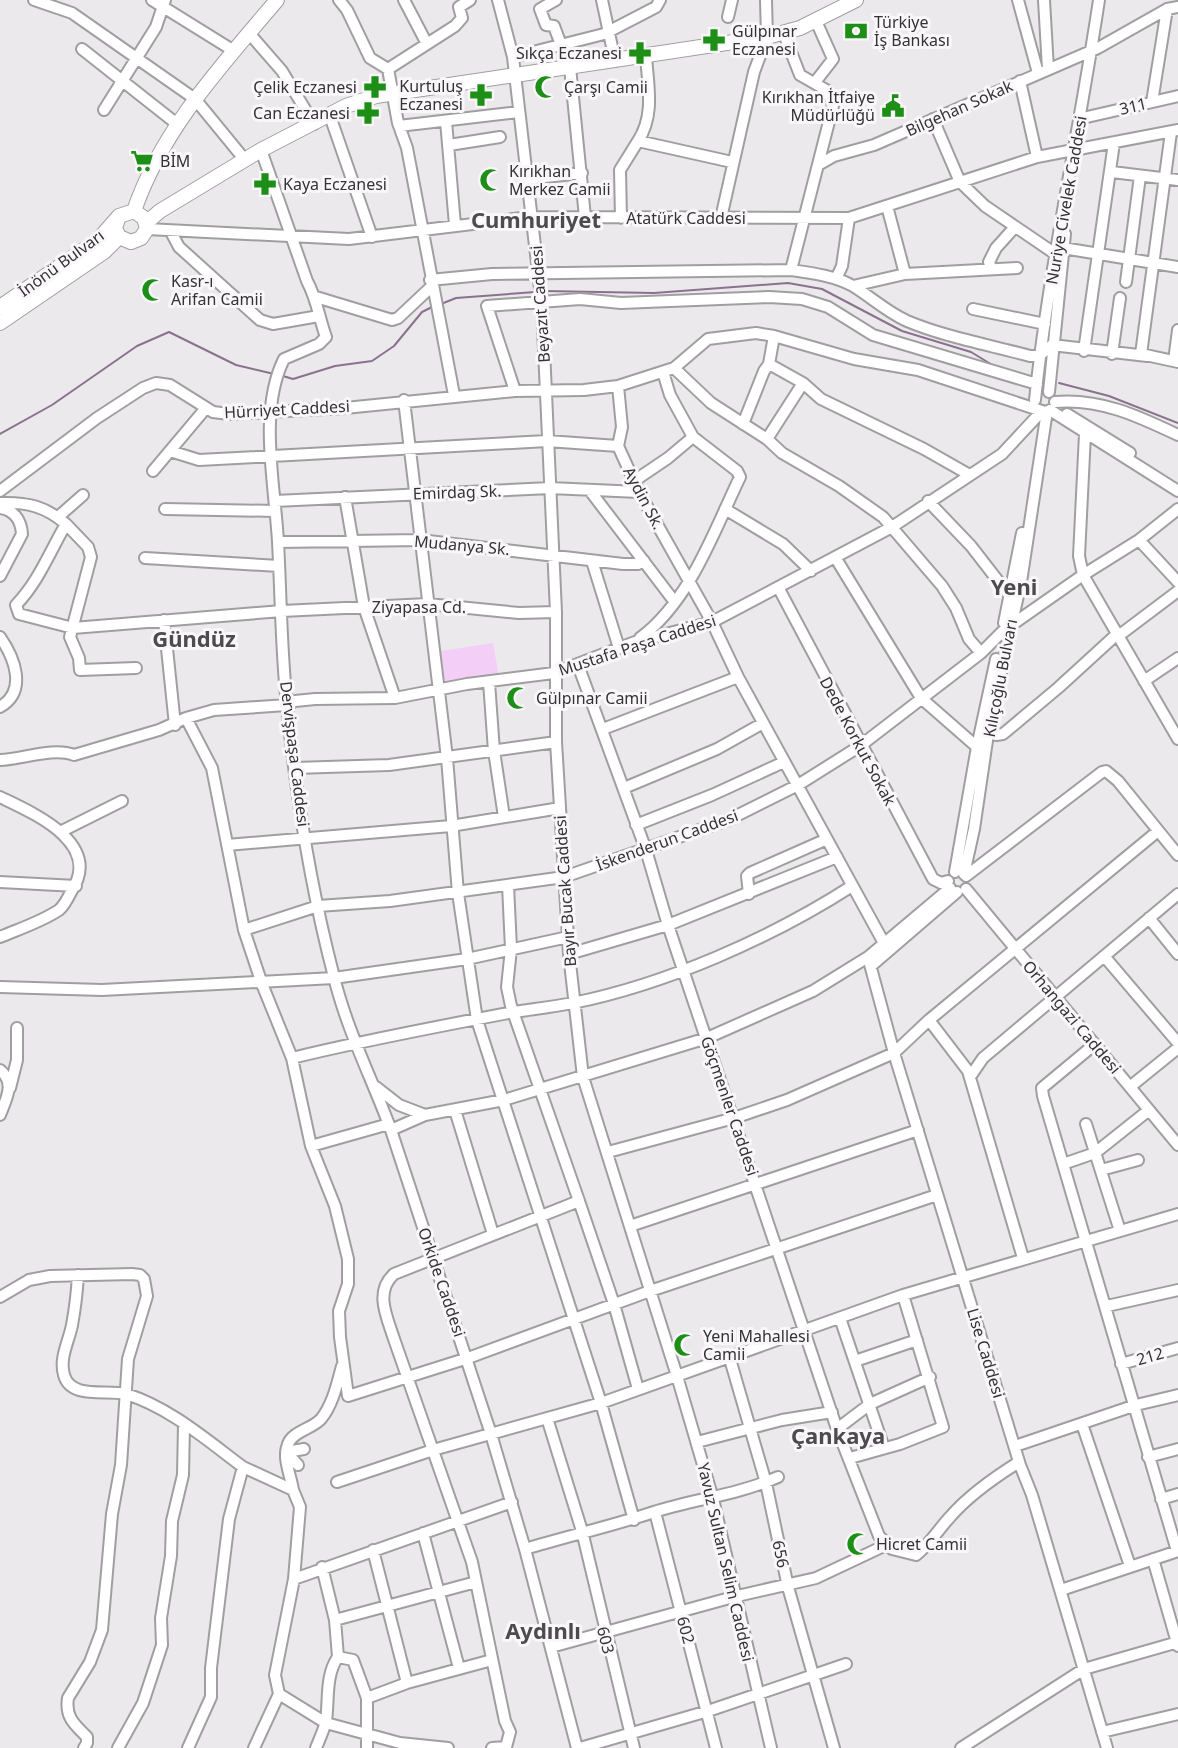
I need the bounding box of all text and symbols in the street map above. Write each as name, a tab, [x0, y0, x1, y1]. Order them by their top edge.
place label: Türkiye İş Bankası	[874, 11, 950, 51]
bank icon: Türkiye İş Bankası	[843, 18, 869, 44]
place label: Gülpınar Eczanesi	[732, 20, 797, 60]
pharmacy icon: Gülpınar Eczanesi	[701, 27, 727, 53]
pharmacy icon: Sıkça Eczanesi	[627, 40, 653, 66]
place label: Sıkça Eczanesi	[516, 42, 622, 64]
pharmacy icon: Çelik Eczanesi	[362, 74, 388, 100]
mosque icon: Çarşı Camii	[533, 74, 559, 100]
street label: Bilgehan Sokak	[902, 74, 1016, 141]
place label: Kurtuluş Eczanesi	[399, 75, 463, 115]
place label: Çelik Eczanesi	[253, 76, 357, 98]
place label: Çarşı Camii	[564, 76, 648, 98]
pharmacy icon: Kurtuluş Eczanesi	[468, 82, 494, 108]
place label: Kırıkhan İtfaiye Müdürlüğü	[762, 86, 875, 126]
street label: 311	[1117, 92, 1149, 120]
public building icon: Kırıkhan İtfaiye Müdürlüğü	[880, 93, 906, 119]
pharmacy icon: Can Eczanesi	[355, 100, 381, 126]
place label: Can Eczanesi	[253, 102, 350, 124]
street label: Nuriye Civelek Caddesi	[1040, 114, 1092, 286]
supermarket icon: BİM	[129, 148, 155, 174]
place label: BİM	[160, 150, 190, 172]
place label: Kırıkhan Merkez Camii	[509, 160, 611, 200]
mosque icon: Kırıkhan Merkez Camii	[478, 167, 504, 193]
pharmacy icon: Kaya Eczanesi	[252, 171, 278, 197]
place label: Kaya Eczanesi	[283, 173, 387, 195]
district label: Cumhuriyet	[471, 204, 601, 234]
street label: Atatürk Caddesi	[626, 207, 746, 229]
street label: İnönü Bulvarı	[14, 224, 108, 302]
street label: Beyazıt Caddesi	[525, 245, 555, 363]
place label: Kasr-ı Arifan Camii	[171, 270, 263, 310]
mosque icon: Kasr-ı Arifan Camii	[140, 277, 166, 303]
street label: Hürriyet Caddesi	[224, 395, 350, 423]
street label: Aydin Sk.	[618, 463, 670, 533]
street label: Emirdag Sk.	[412, 479, 502, 505]
street label: Mudanya Sk.	[413, 530, 511, 560]
district label: Yeni	[991, 571, 1037, 601]
street label: Ziyapasa Cd.	[372, 596, 466, 618]
street label: Mustafa Paşa Caddesi	[555, 609, 719, 681]
street label: Kılıçoğlu Bulvarı	[978, 617, 1022, 739]
district label: Gündüz	[152, 623, 236, 653]
street label: Dede Korkut Sokak	[815, 673, 901, 810]
street label: Dervişpaşa Caddesi	[275, 680, 315, 828]
mosque icon: Gülpınar Camii	[505, 685, 531, 711]
place label: Gülpınar Camii	[536, 687, 648, 709]
street label: İskenderun Caddesi	[593, 804, 741, 876]
street label: Bayır Bucak Caddesi	[549, 815, 581, 967]
street label: Orhangazi Caddesi	[1018, 956, 1126, 1078]
street label: Göçmenler Caddesi	[696, 1033, 764, 1179]
street label: Orkide Caddesi	[413, 1224, 471, 1340]
street label: Lise Caddesi	[962, 1305, 1010, 1401]
place label: Yeni Mahallesi Camii	[703, 1325, 810, 1365]
mosque icon: Yeni Mahallesi Camii	[672, 1332, 698, 1358]
street label: 212	[1134, 1342, 1166, 1370]
district label: Çankaya	[791, 1420, 885, 1450]
street label: Yavuz Sultan Selim Caddesi	[692, 1460, 760, 1664]
mosque icon: Hicret Camii	[845, 1531, 871, 1557]
place label: Hicret Camii	[876, 1533, 967, 1555]
street label: 656	[767, 1538, 795, 1570]
street label: 602	[672, 1614, 700, 1646]
district label: Aydınlı	[505, 1615, 581, 1645]
street label: 603	[592, 1624, 620, 1656]

